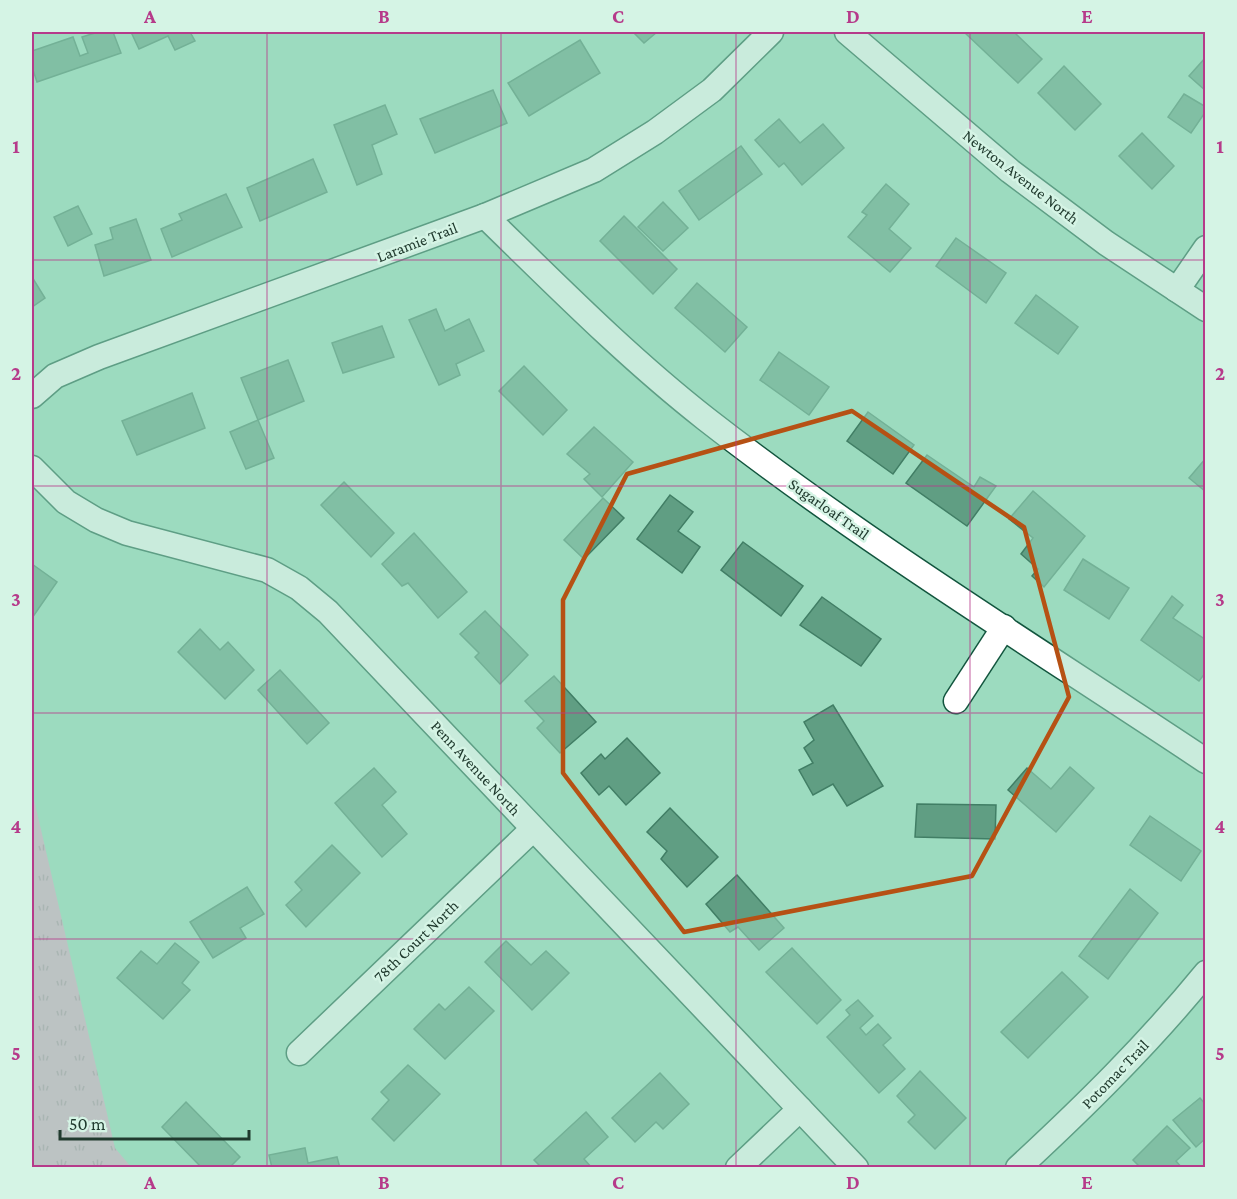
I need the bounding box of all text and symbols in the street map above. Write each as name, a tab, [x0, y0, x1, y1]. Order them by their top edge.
text: A	[143, 5, 157, 27]
text: B	[378, 5, 390, 27]
text: C	[612, 5, 624, 27]
text: D	[846, 5, 860, 27]
text: E	[1081, 5, 1093, 27]
street label: Newton Avenue North	[960, 127, 1083, 228]
text: 1	[12, 135, 20, 157]
text: 1	[1216, 135, 1224, 157]
street label: Laramie Trail	[374, 219, 460, 265]
text: 2	[11, 362, 21, 384]
text: 2	[1215, 362, 1225, 384]
street label: Sugarloaf Trail	[785, 475, 872, 544]
text: 3	[11, 588, 21, 610]
text: 3	[1215, 588, 1225, 610]
street label: Penn Avenue North	[428, 717, 524, 819]
text: 4	[11, 815, 22, 837]
text: 4	[1215, 815, 1226, 837]
street label: 78th Court North	[370, 896, 462, 985]
street label: Potomac Trail	[1078, 1036, 1152, 1112]
text: 5	[11, 1042, 21, 1064]
text: 5	[1215, 1042, 1225, 1064]
scale bar	[60, 1103, 249, 1141]
text: 50 m	[69, 1114, 106, 1134]
text: A	[143, 1171, 157, 1193]
text: B	[378, 1171, 390, 1193]
text: C	[612, 1171, 624, 1193]
text: D	[846, 1171, 860, 1193]
text: E	[1081, 1171, 1093, 1193]

